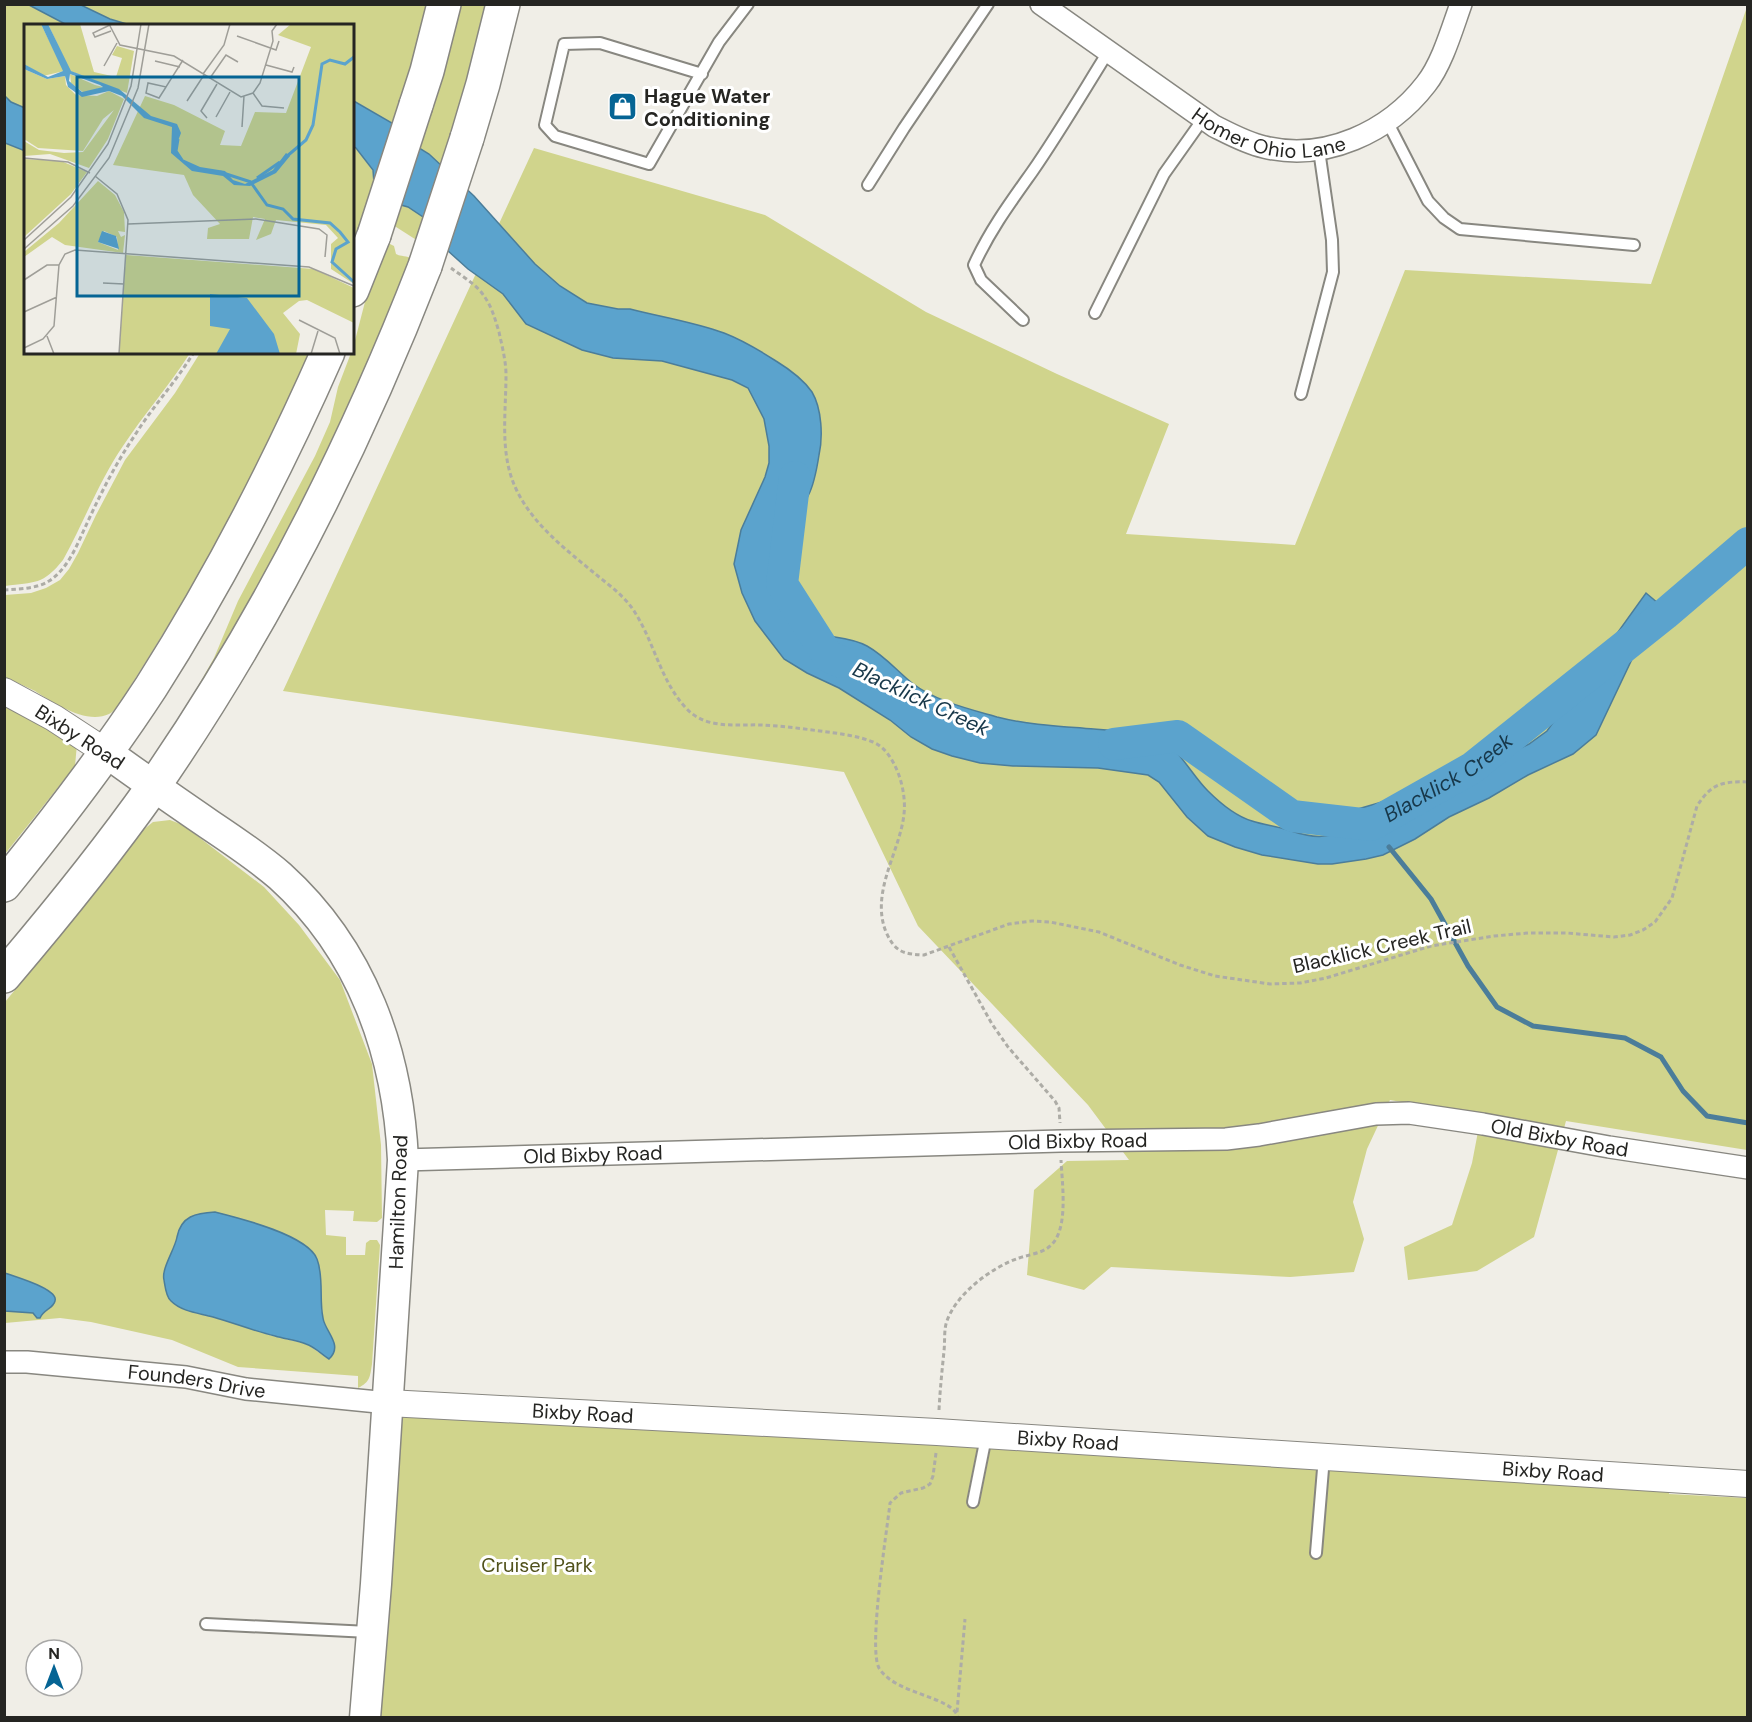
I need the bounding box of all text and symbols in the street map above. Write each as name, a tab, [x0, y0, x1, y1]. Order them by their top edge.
inset map	[24, 24, 354, 354]
place label: Hague Water Conditioning	[644, 83, 770, 132]
shop icon: Hague Water Conditioning	[607, 91, 639, 123]
street label: Homer Ohio Lane	[1187, 102, 1349, 164]
water label: Blacklick Creek	[848, 655, 994, 743]
street label: Bixby Road	[30, 698, 130, 776]
water label: Blacklick Creek	[1379, 727, 1519, 829]
street label: Blacklick Creek Trail	[1290, 913, 1474, 979]
street label: Old Bixby Road	[1489, 1113, 1630, 1163]
street label: Old Bixby Road	[1008, 1127, 1148, 1156]
street label: Hamilton Road	[383, 1134, 413, 1270]
street label: Old Bixby Road	[523, 1140, 663, 1170]
street label: Founders Drive	[127, 1359, 267, 1404]
street label: Bixby Road	[531, 1398, 634, 1429]
street label: Bixby Road	[1016, 1424, 1119, 1457]
street label: Bixby Road	[1501, 1455, 1604, 1488]
park label: Cruiser Park	[481, 1552, 593, 1578]
north arrow	[24, 1638, 84, 1698]
text: N	[48, 1643, 60, 1664]

